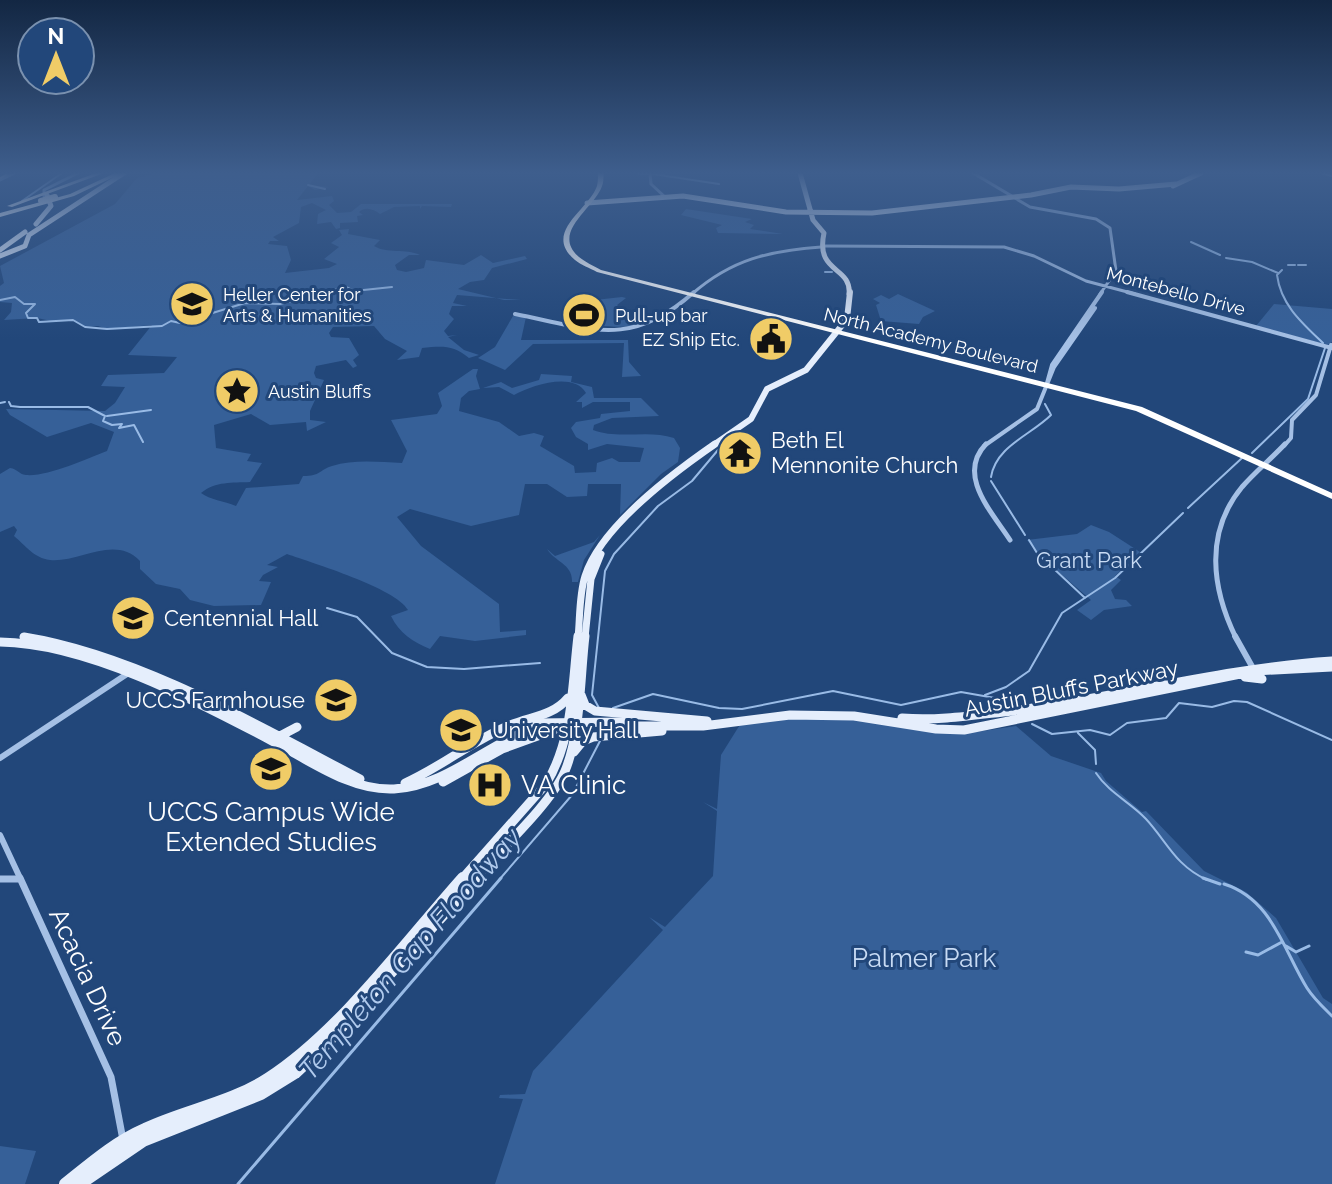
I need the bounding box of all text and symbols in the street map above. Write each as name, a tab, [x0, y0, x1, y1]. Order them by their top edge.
north arrow	[16, 16, 96, 96]
text: N	[48, 23, 64, 49]
street label: Montebello Drive	[1104, 262, 1248, 320]
school or university icon: Heller Center for Arts & Humanities	[168, 280, 216, 328]
place label: Heller Center for Arts & Humanities	[223, 284, 372, 326]
sports icon: Pull-up bar	[560, 291, 608, 339]
street label: North Academy Boulevard	[822, 303, 1040, 377]
place label: Pull-up bar	[615, 305, 708, 326]
public building icon: EZ Ship Etc.	[747, 315, 795, 363]
place label: EZ Ship Etc.	[642, 329, 740, 350]
place icon: Austin Bluffs	[213, 367, 261, 415]
place label: Austin Bluffs	[268, 381, 371, 402]
place label: Beth El Mennonite Church	[771, 427, 958, 478]
temple icon: Beth El Mennonite Church	[716, 429, 764, 477]
park label: Grant Park	[1036, 547, 1142, 573]
school or university icon: Centennial Hall	[109, 594, 157, 642]
place label: Centennial Hall	[164, 605, 318, 631]
street label: Austin Bluffs Parkway	[962, 654, 1180, 722]
school or university icon: UCCS Farmhouse	[312, 676, 360, 724]
place label: UCCS Farmhouse	[125, 687, 305, 713]
school or university icon: University Hall	[437, 706, 485, 754]
place label: University Hall	[492, 717, 638, 743]
school or university icon: UCCS Campus Wide Extended Studies	[247, 745, 295, 793]
hospital icon: VA Clinic	[466, 761, 514, 809]
place label: VA Clinic	[521, 770, 626, 800]
place label: UCCS Campus Wide Extended Studies	[147, 797, 395, 857]
water label: Templeton Gap Floodway	[292, 821, 529, 1086]
street label: Acacia Drive	[43, 903, 133, 1051]
park label: Palmer Park	[852, 943, 997, 973]

